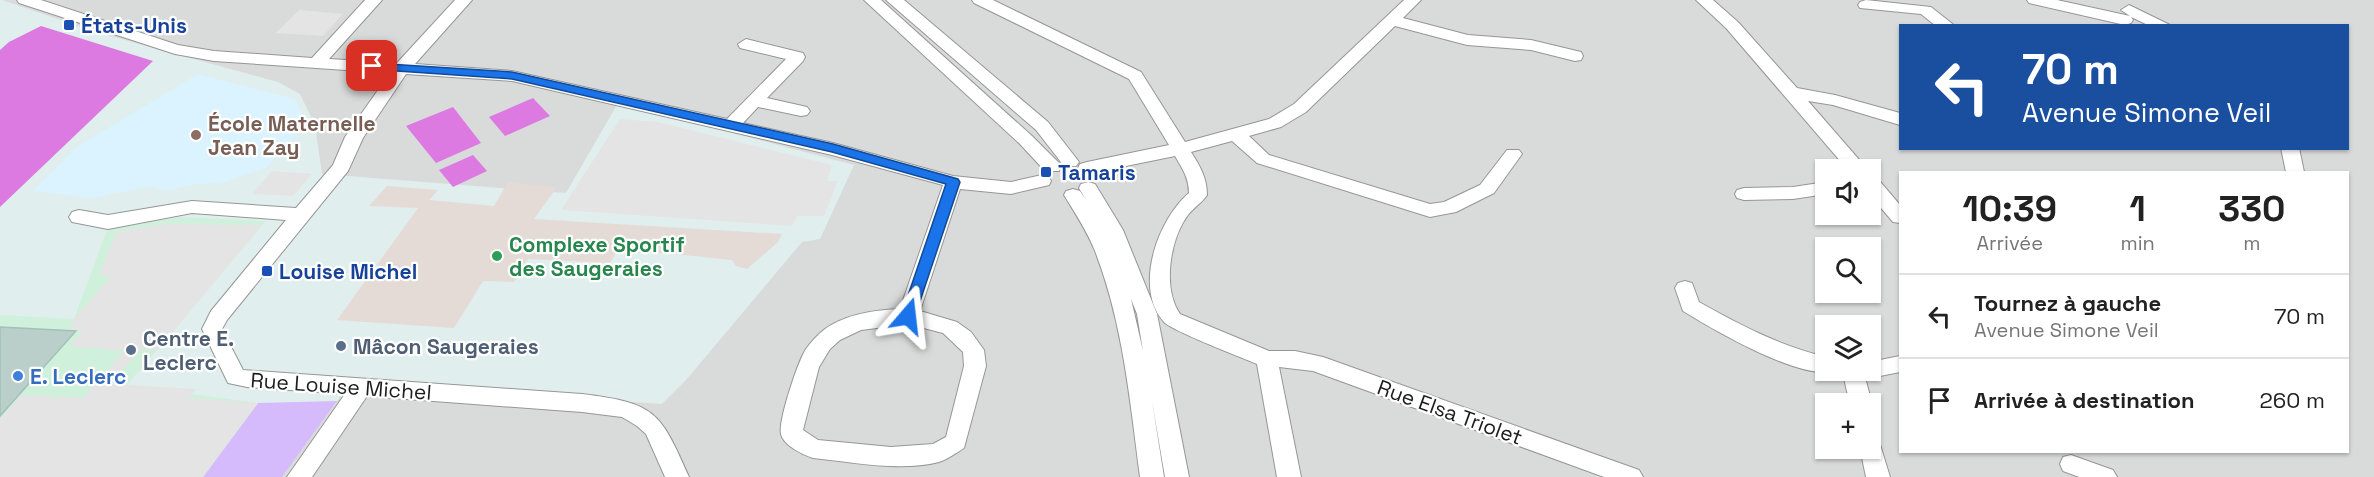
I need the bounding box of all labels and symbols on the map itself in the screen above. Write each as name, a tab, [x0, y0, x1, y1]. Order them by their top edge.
place label: États-Unis	[81, 12, 187, 39]
marker: États-Unis	[62, 18, 76, 32]
pin	[346, 40, 397, 91]
place label: École Maternelle Jean Zay	[208, 110, 376, 161]
marker: École Maternelle Jean Zay	[189, 128, 203, 142]
place label: Tamaris	[1058, 159, 1136, 186]
marker: Tamaris	[1039, 165, 1053, 179]
place label: Complexe Sportif des Saugeraies	[509, 231, 685, 282]
marker: Complexe Sportif des Saugeraies	[490, 249, 504, 263]
place label: Louise Michel	[279, 258, 417, 285]
marker: Louise Michel	[260, 264, 274, 278]
position arrow	[876, 284, 940, 348]
place label: Centre E. Leclerc	[143, 325, 234, 376]
place label: Mâcon Saugeraies	[353, 333, 539, 360]
marker: Mâcon Saugeraies	[334, 339, 348, 353]
marker: Centre E. Leclerc	[124, 343, 138, 357]
place label: E. Leclerc	[30, 363, 126, 390]
street label: Rue Louise Michel	[250, 366, 432, 406]
marker: E. Leclerc	[11, 369, 25, 383]
street label: Rue Elsa Triolet	[1374, 373, 1526, 451]

